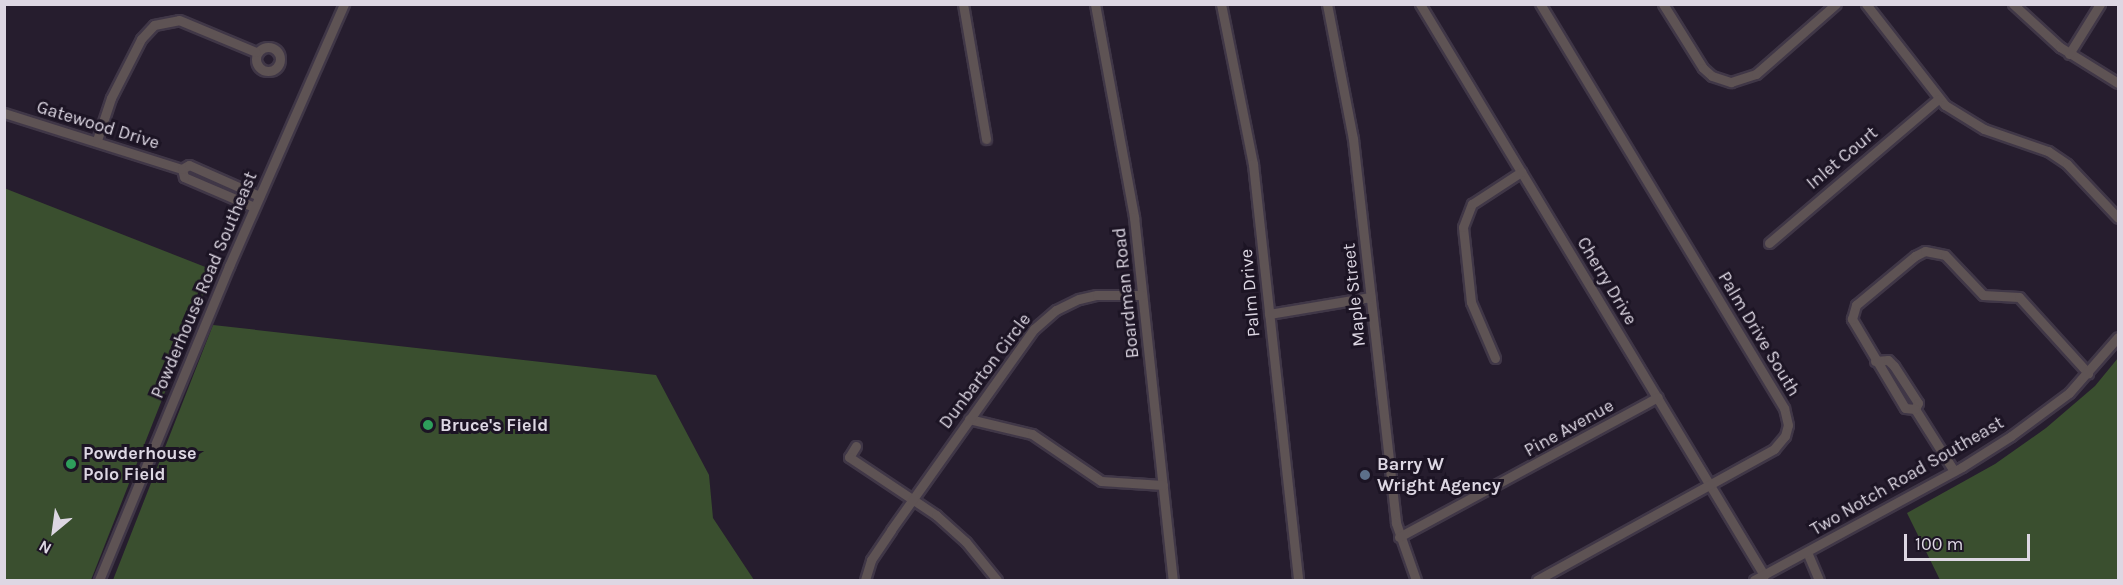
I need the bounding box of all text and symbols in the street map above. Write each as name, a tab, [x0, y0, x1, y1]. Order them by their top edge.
street label: Gatewood Drive	[34, 96, 162, 154]
street label: Inlet Court	[1802, 122, 1882, 194]
street label: Powderhouse Road Southeast	[146, 168, 262, 402]
street label: Boardman Road	[1108, 227, 1144, 359]
street label: Cherry Drive	[1572, 233, 1642, 329]
street label: Maple Street	[1338, 242, 1370, 348]
street label: Palm Drive	[1235, 248, 1265, 338]
street label: Palm Drive South	[1713, 268, 1805, 400]
street label: Dunbarton Circle	[935, 309, 1035, 433]
street label: Pine Avenue	[1520, 395, 1618, 461]
street label: Two Notch Road Southeast	[1807, 412, 2007, 540]
place label: Bruce's Field	[440, 414, 548, 436]
marker: Bruce's Field	[421, 418, 435, 432]
place label: Powderhouse Polo Field	[83, 443, 197, 486]
place label: Barry W Wright Agency	[1377, 454, 1501, 496]
marker: Powderhouse Polo Field	[64, 457, 78, 471]
marker: Barry W Wright Agency	[1358, 468, 1372, 482]
north arrow	[24, 501, 84, 561]
scale bar	[1907, 522, 2033, 560]
text: 100 m	[1915, 533, 1963, 555]
text: N	[35, 536, 55, 558]

